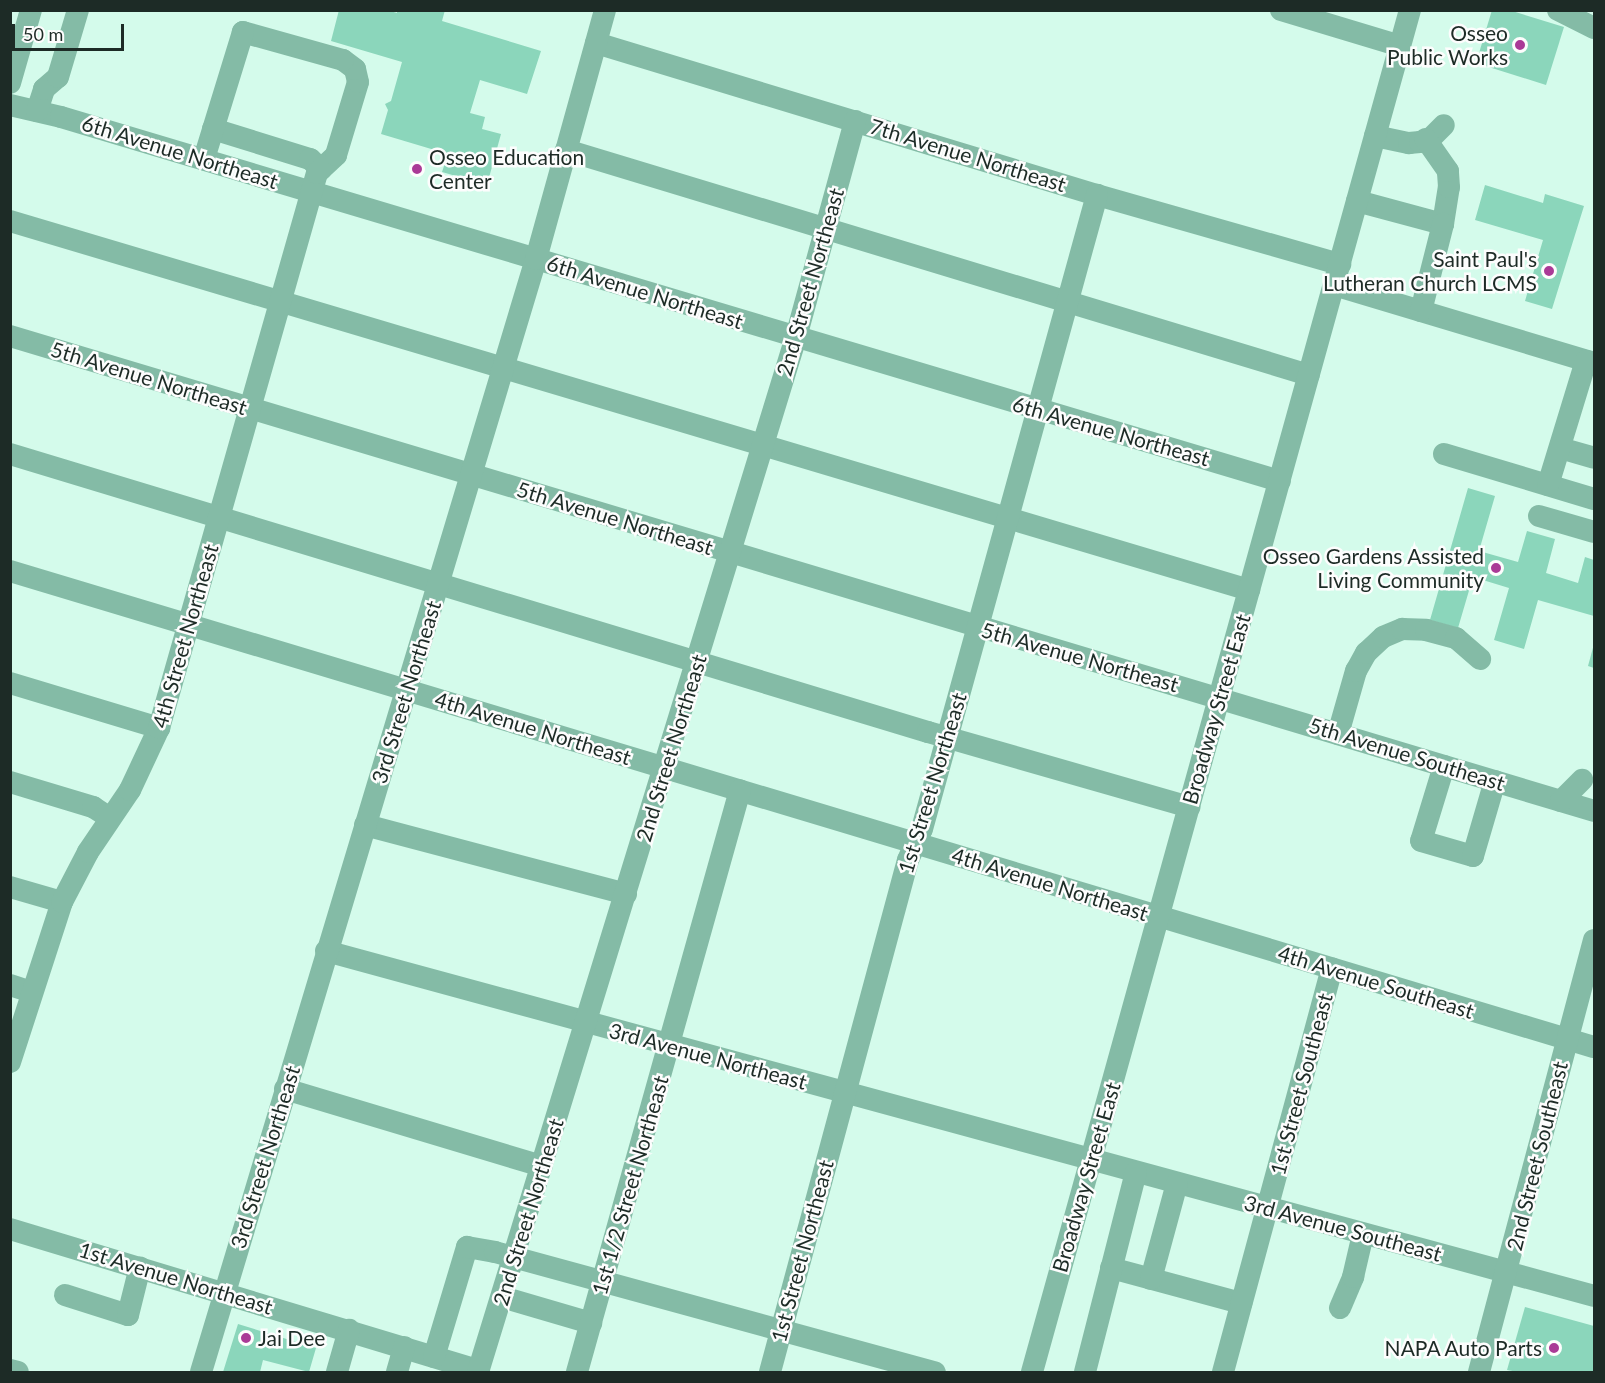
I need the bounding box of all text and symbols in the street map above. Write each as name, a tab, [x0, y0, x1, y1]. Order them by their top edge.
scale bar	[15, 12, 128, 50]
place label: Osseo Public Works	[1387, 20, 1508, 70]
text: 50 m	[23, 23, 63, 45]
marker: Osseo Public Works	[1513, 38, 1527, 52]
street label: 6th Avenue Northeast	[79, 110, 281, 194]
street label: 7th Avenue Northeast	[867, 113, 1069, 197]
place label: Osseo Education Center	[429, 144, 584, 194]
marker: Osseo Education Center	[410, 162, 424, 176]
street label: 2nd Street Northeast	[771, 185, 849, 379]
place label: Saint Paul's Lutheran Church LCMS	[1323, 246, 1537, 296]
street label: 6th Avenue Northeast	[544, 250, 746, 334]
marker: Saint Paul's Lutheran Church LCMS	[1542, 264, 1556, 278]
street label: 5th Avenue Northeast	[48, 336, 250, 420]
street label: 6th Avenue Northeast	[1009, 391, 1213, 471]
street label: 5th Avenue Northeast	[514, 476, 716, 560]
street label: 4th Street Northeast	[147, 541, 223, 731]
place label: Osseo Gardens Assisted Living Community	[1262, 543, 1484, 593]
marker: Osseo Gardens Assisted Living Community	[1489, 561, 1503, 575]
street label: 3rd Street Northeast	[366, 598, 446, 786]
street label: Broadway Street East	[1177, 611, 1255, 807]
street label: 5th Avenue Northeast	[978, 617, 1182, 697]
street label: 2nd Street Northeast	[631, 651, 711, 845]
street label: 4th Avenue Northeast	[432, 686, 634, 770]
street label: 1st Street Northeast	[893, 690, 971, 876]
street label: 5th Avenue Southeast	[1306, 712, 1508, 796]
street label: 4th Avenue Northeast	[949, 842, 1151, 926]
street label: 4th Avenue Southeast	[1275, 940, 1477, 1024]
street label: 1st Street Southeast	[1265, 990, 1337, 1178]
street label: 3rd Avenue Northeast	[606, 1017, 810, 1095]
street label: 2nd Street Southeast	[1501, 1059, 1573, 1253]
street label: 3rd Street Northeast	[225, 1063, 305, 1251]
street label: 1st 1/2 Street Northeast	[587, 1073, 673, 1297]
street label: Broadway Street East	[1047, 1079, 1125, 1275]
street label: 2nd Street Northeast	[488, 1115, 568, 1309]
street label: 1st Street Northeast	[766, 1157, 838, 1345]
street label: 3rd Avenue Southeast	[1241, 1189, 1445, 1267]
street label: 1st Avenue Northeast	[76, 1236, 276, 1320]
place label: Jai Dee	[258, 1325, 325, 1351]
marker: Jai Dee	[239, 1331, 253, 1345]
place label: NAPA Auto Parts	[1383, 1335, 1542, 1361]
marker: NAPA Auto Parts	[1547, 1341, 1561, 1355]

